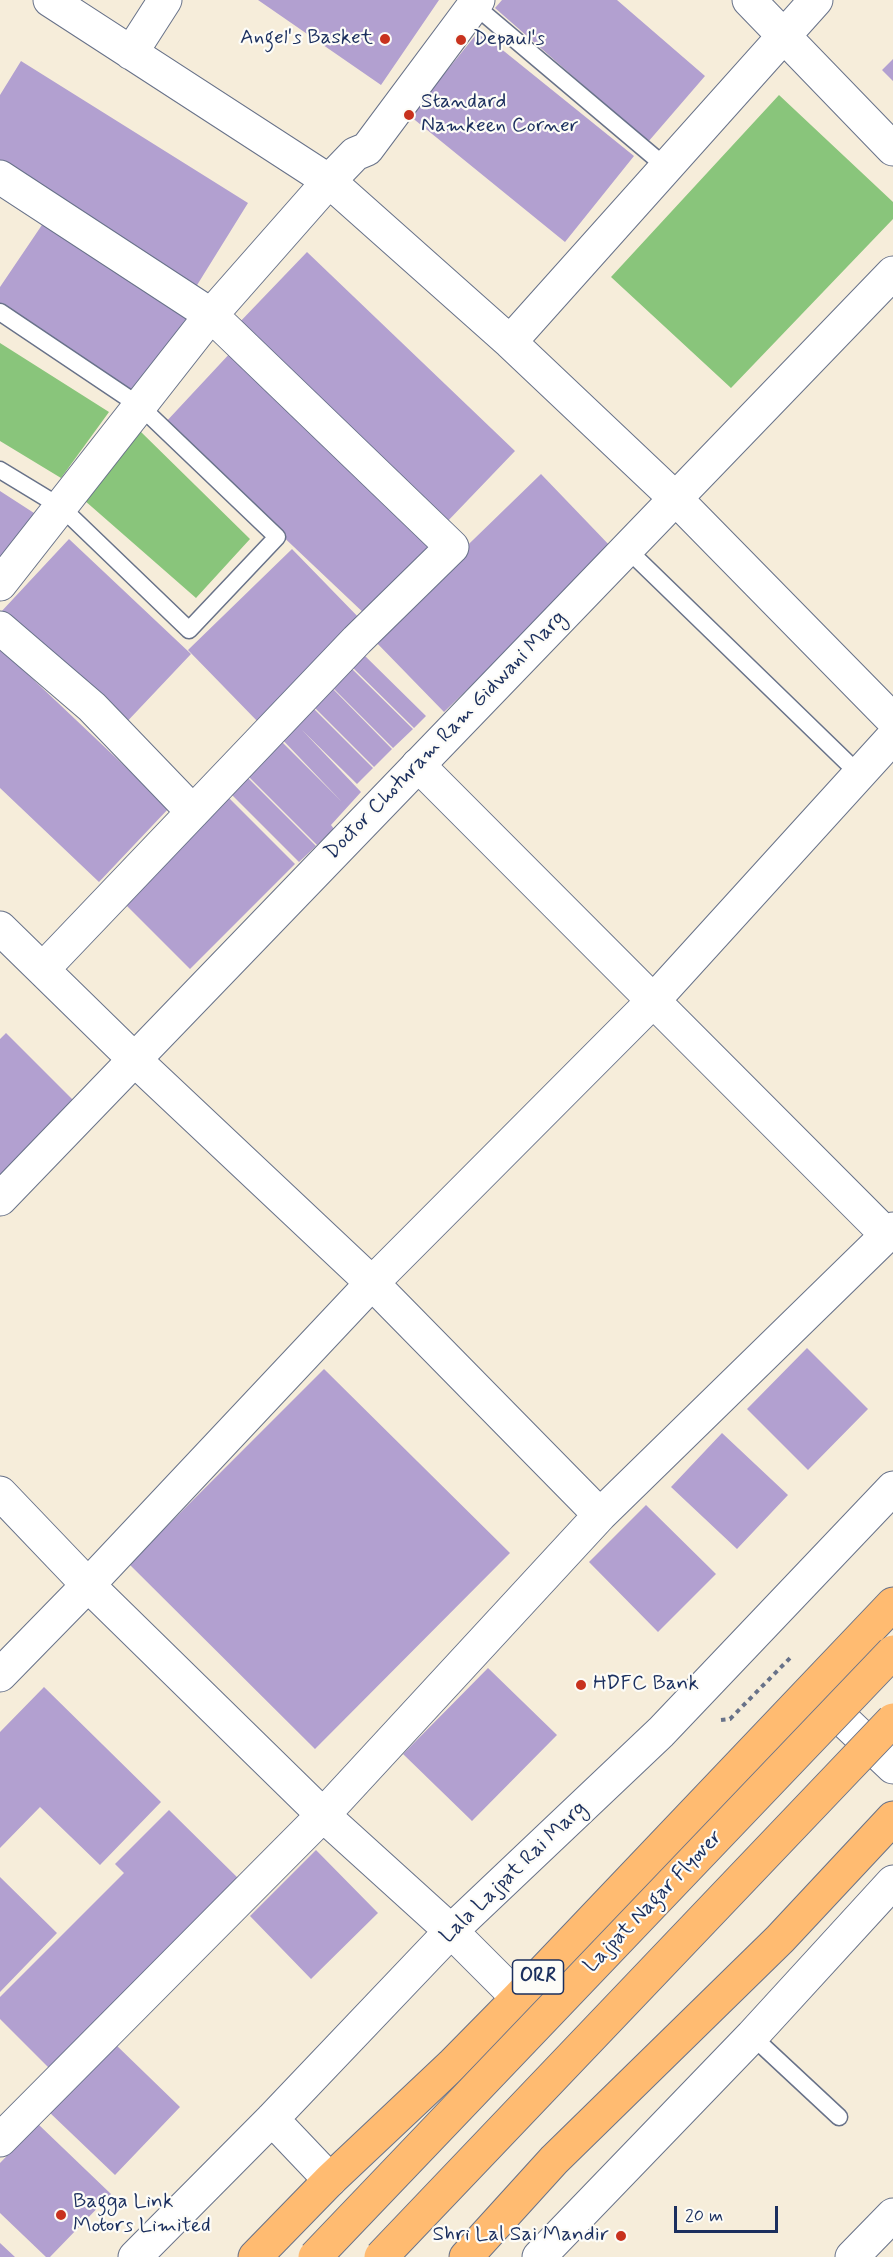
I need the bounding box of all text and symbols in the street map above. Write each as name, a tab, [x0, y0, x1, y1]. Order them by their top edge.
place label: Angel's Basket	[240, 26, 373, 52]
place label: Depaul's	[473, 27, 545, 53]
marker: Angel's Basket	[378, 32, 392, 46]
marker: Depaul's	[454, 33, 468, 47]
place label: Standard Namkeen Corner	[421, 90, 579, 140]
marker: Standard Namkeen Corner	[402, 108, 416, 122]
street label: Doctor Choturam Ram Gidwani Marg	[320, 606, 572, 866]
place label: HDFC Bank	[593, 1672, 699, 1698]
marker: HDFC Bank	[574, 1678, 588, 1692]
street label: Lala Lajpat Rai Marg	[436, 1797, 592, 1949]
street label: Lajpat Nagar Flyover	[579, 1825, 729, 1979]
road number: ORR	[512, 1960, 564, 1994]
place label: Bagga Link Motors Limited	[73, 2190, 211, 2240]
scale bar	[677, 2194, 780, 2232]
text: 20 m	[685, 2204, 723, 2228]
marker: Bagga Link Motors Limited	[54, 2208, 68, 2222]
place label: Shri Lal Sai Mandir	[432, 2223, 609, 2249]
marker: Shri Lal Sai Mandir	[614, 2229, 628, 2243]

